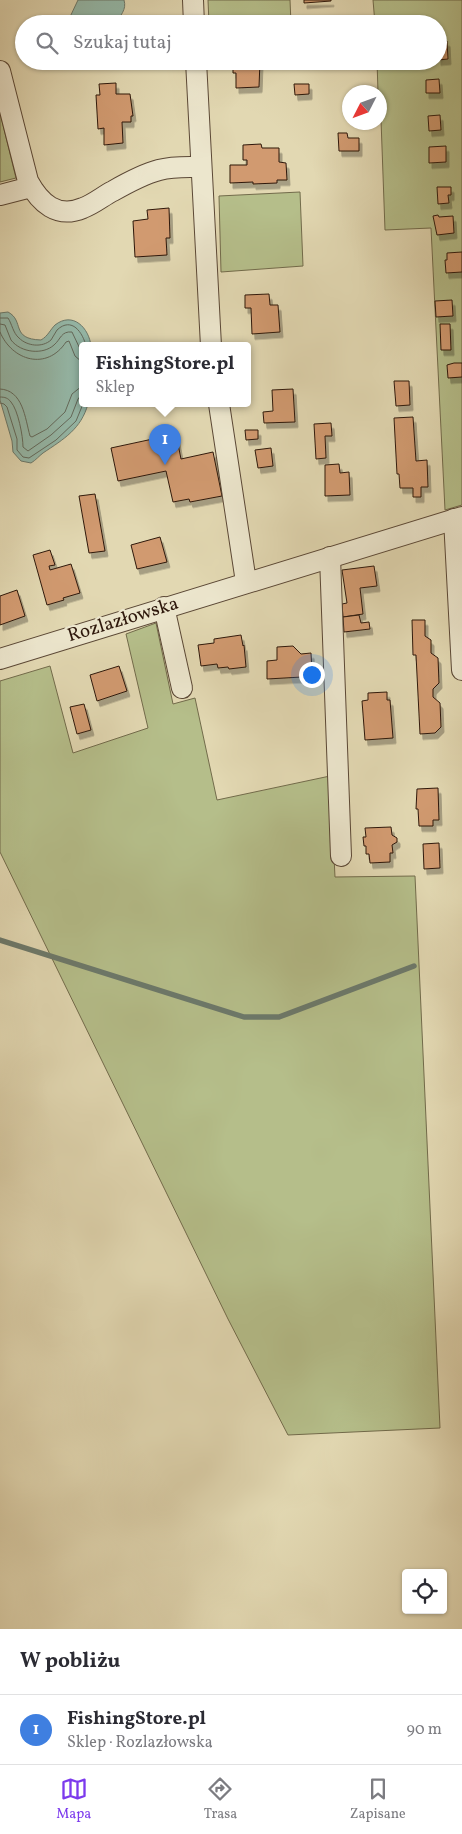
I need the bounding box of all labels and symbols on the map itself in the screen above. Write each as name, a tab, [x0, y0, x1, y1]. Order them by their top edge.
north arrow	[342, 85, 387, 130]
pin: 1	[149, 424, 181, 465]
street label: Rozlazłowska	[64, 591, 182, 649]
your location	[299, 662, 325, 688]

